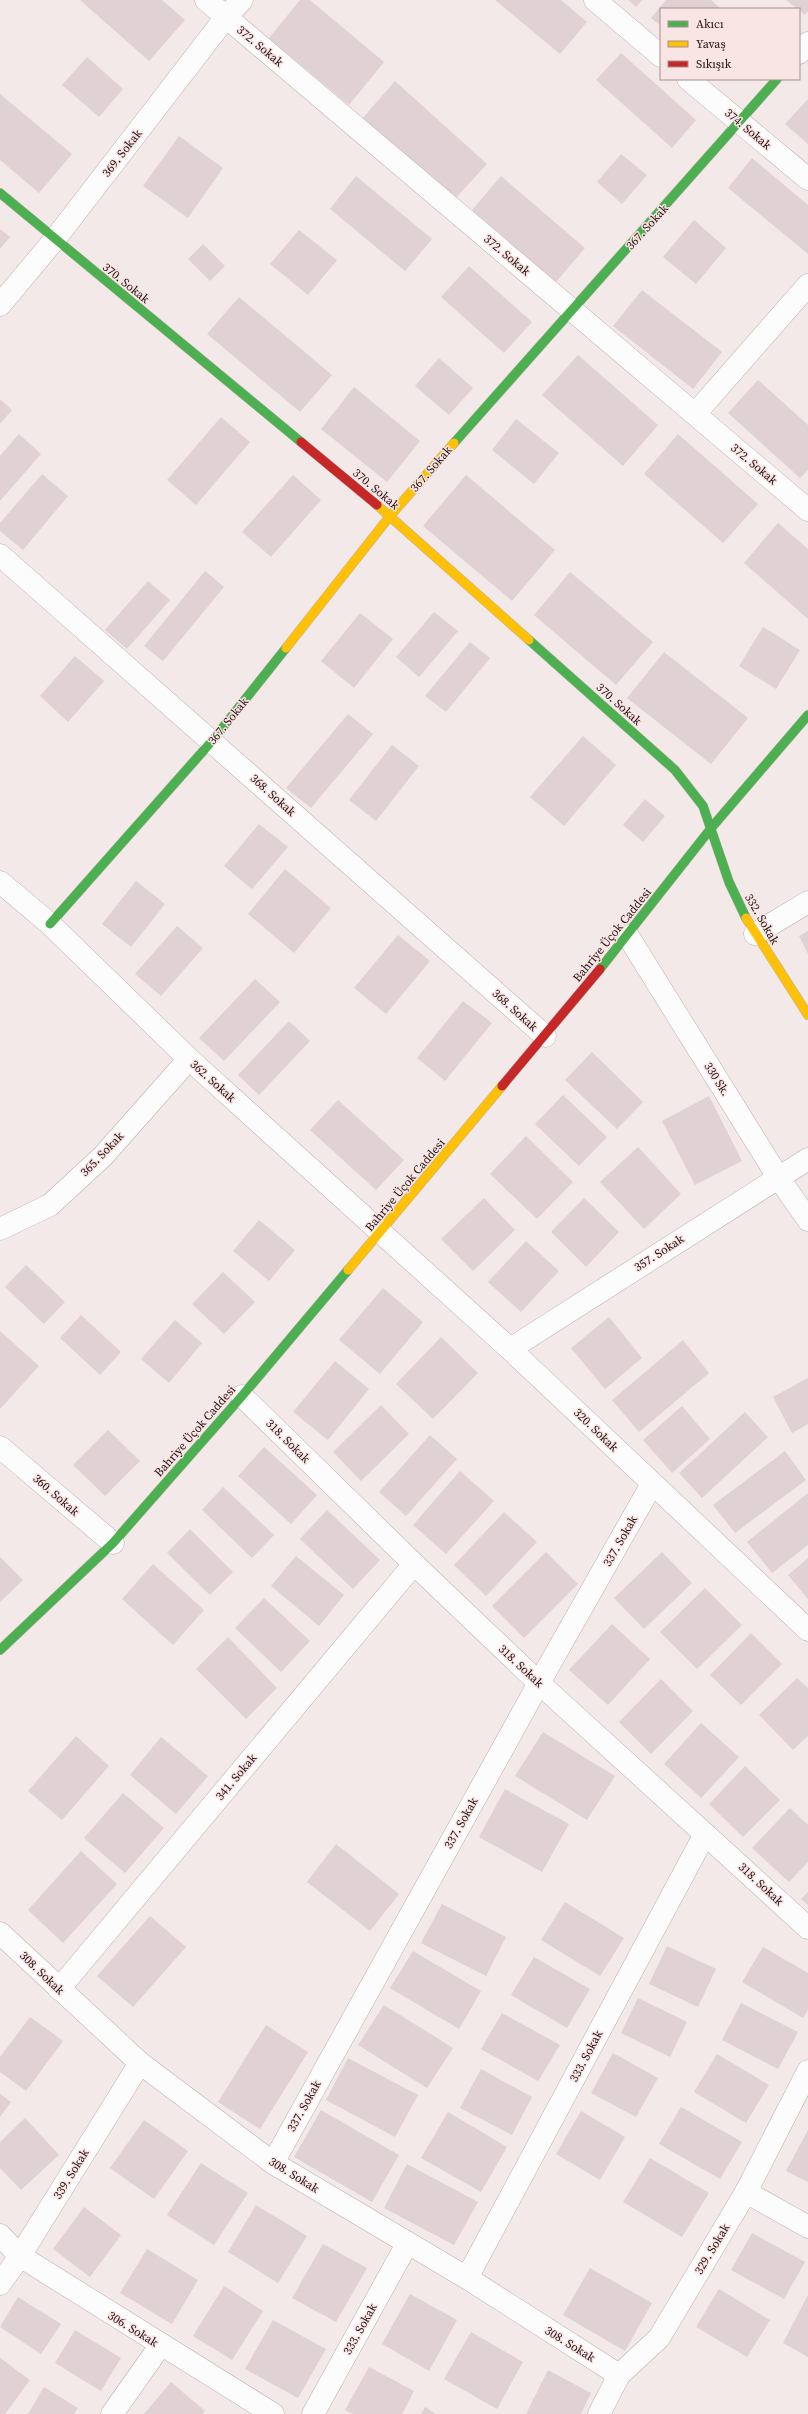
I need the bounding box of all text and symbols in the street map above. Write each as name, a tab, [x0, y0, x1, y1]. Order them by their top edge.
legend	[660, 8, 800, 80]
text: Akıcı	[696, 16, 724, 32]
street label: 372. Sokak	[233, 22, 287, 70]
text: Yavaş	[696, 36, 726, 52]
text: Sıkışık	[696, 56, 732, 72]
street label: 374. Sokak	[721, 105, 775, 153]
street label: 369. Sokak	[98, 126, 146, 180]
street label: 367. Sokak	[622, 200, 672, 253]
street label: 372. Sokak	[480, 231, 534, 279]
street label: 370. Sokak	[99, 259, 153, 307]
street label: 372. Sokak	[727, 440, 781, 488]
street label: 367. Sokak	[407, 442, 456, 495]
street label: 370. Sokak	[349, 465, 403, 513]
street label: 370. Sokak	[593, 679, 646, 729]
street label: 367. Sokak	[204, 694, 252, 748]
street label: 368. Sokak	[247, 770, 300, 820]
street label: Bahriye Üçok Caddesi	[569, 884, 655, 985]
street label: 332. Sokak	[741, 891, 783, 948]
street label: 368. Sokak	[489, 985, 542, 1035]
street label: 362. Sokak	[187, 1056, 240, 1106]
street label: 330 Sk.	[700, 1059, 734, 1099]
street label: 365. Sokak	[77, 1128, 128, 1180]
street label: Bahriye Üçok Caddesi	[361, 1135, 449, 1235]
street label: 357. Sokak	[631, 1231, 687, 1275]
street label: Bahriye Üçok Caddesi	[151, 1382, 239, 1480]
street label: 320. Sokak	[570, 1405, 622, 1456]
street label: 318. Sokak	[262, 1415, 314, 1467]
street label: 360. Sokak	[30, 1471, 83, 1520]
street label: 337. Sokak	[599, 1512, 641, 1569]
street label: 318. Sokak	[495, 1641, 547, 1691]
street label: 341. Sokak	[212, 1750, 260, 1804]
street label: 337. Sokak	[440, 1794, 482, 1851]
street label: 318. Sokak	[735, 1859, 787, 1909]
street label: 308. Sokak	[16, 1948, 68, 1999]
street label: 333. Sokak	[566, 2027, 606, 2085]
street label: 337. Sokak	[283, 2077, 325, 2134]
street label: 339. Sokak	[49, 2146, 93, 2202]
street label: 308. Sokak	[266, 2153, 322, 2197]
street label: 329. Sokak	[691, 2220, 734, 2277]
street label: 333. Sokak	[339, 2300, 381, 2357]
street label: 306. Sokak	[105, 2307, 161, 2351]
street label: 308. Sokak	[542, 2322, 598, 2366]

